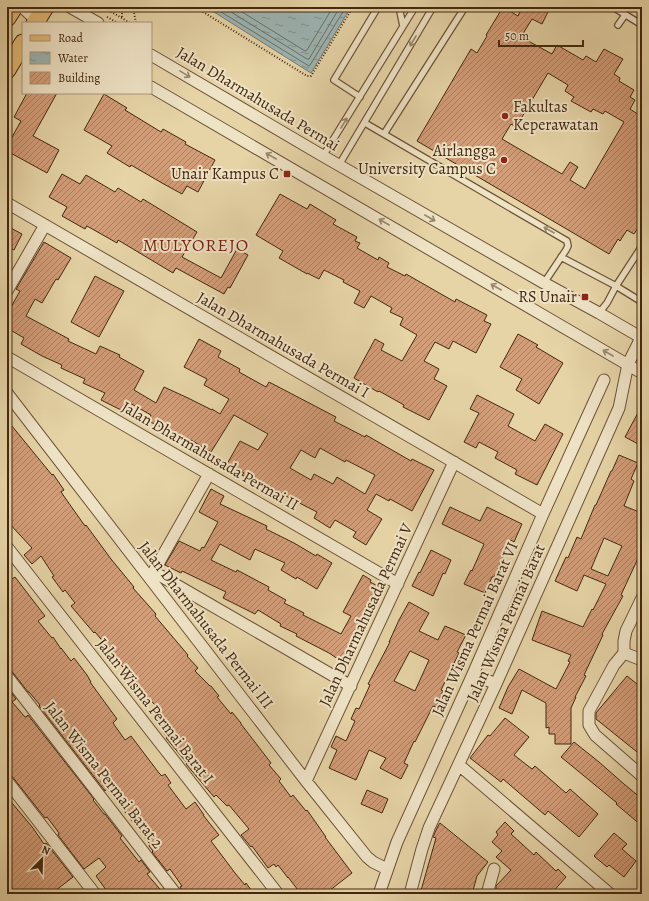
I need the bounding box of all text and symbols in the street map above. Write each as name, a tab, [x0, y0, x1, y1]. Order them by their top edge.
legend	[22, 22, 152, 94]
scale bar	[499, 22, 583, 48]
text: 50 m	[505, 28, 529, 44]
text: Road	[58, 30, 84, 46]
one-way arrow	[409, 35, 417, 47]
street label: Jalan Dharmahusada Permai	[172, 42, 344, 156]
text: Water	[57, 50, 88, 66]
text: Building	[58, 70, 100, 86]
one-way arrow	[179, 71, 191, 79]
place label: Fakultas Keperawatan	[513, 96, 599, 136]
marker: Fakultas Keperawatan	[500, 111, 510, 121]
one-way arrow	[340, 117, 348, 129]
place label: Airlangga University Campus C	[358, 140, 497, 180]
one-way arrow	[265, 152, 277, 160]
marker: Airlangga University Campus C	[499, 155, 509, 165]
place label: Unair Kampus C	[171, 163, 279, 185]
marker: Unair Kampus C	[282, 169, 292, 179]
one-way arrow	[424, 214, 436, 222]
one-way arrow	[378, 217, 390, 225]
one-way arrow	[543, 226, 555, 234]
district label: MULYOREJO	[143, 233, 249, 257]
one-way arrow	[490, 283, 502, 291]
place label: RS Unair	[518, 286, 577, 308]
street label: Jalan Dharmahusada Permai I	[193, 287, 373, 403]
marker: RS Unair	[580, 292, 590, 302]
one-way arrow	[602, 348, 614, 356]
street label: Jalan Dharmahusada Permai II	[117, 396, 303, 516]
street label: Jalan Dharmahusada Permai V	[314, 520, 418, 710]
street label: Jalan Dharmahusada Permai III	[134, 537, 278, 713]
street label: Jalan Wisma Permai Barat VI	[427, 538, 523, 720]
street label: Jalan Wisma Permai Barat	[461, 541, 551, 705]
street label: Jalan Wisma Permai Barat I	[91, 634, 219, 788]
street label: Jalan Wisma Permai Barat 2	[40, 697, 169, 853]
north arrow	[22, 839, 62, 879]
text: N	[39, 842, 52, 859]

